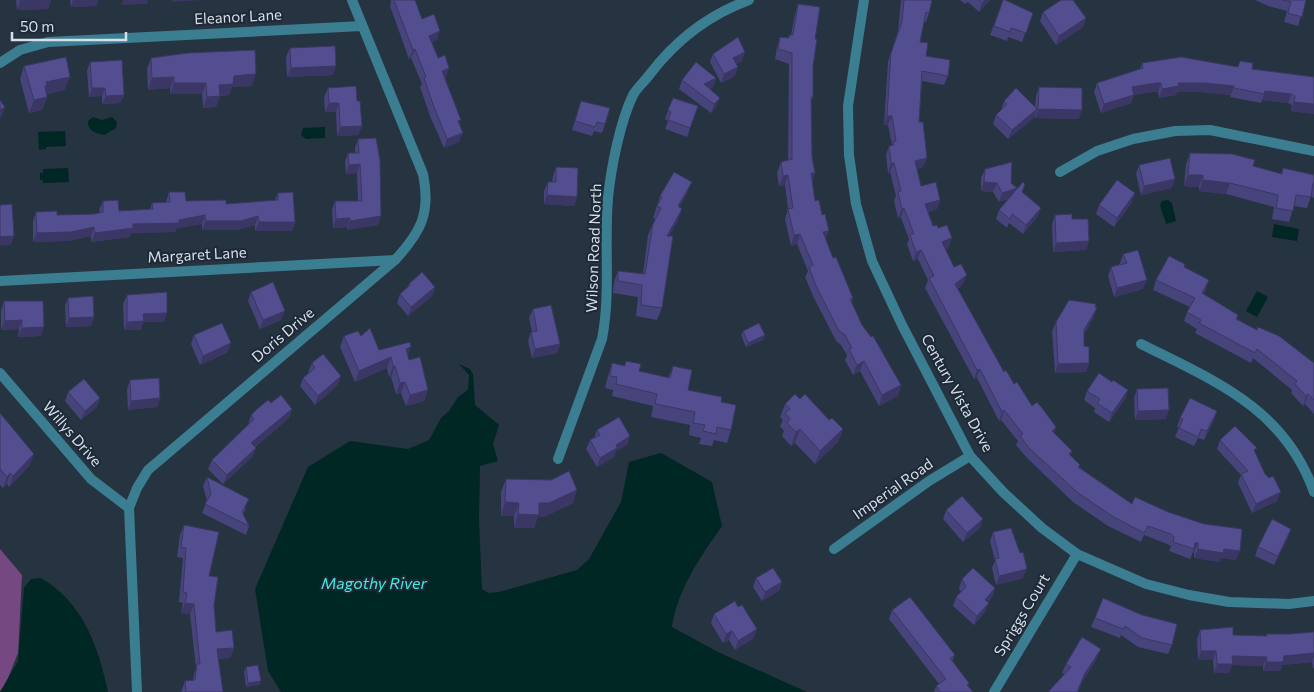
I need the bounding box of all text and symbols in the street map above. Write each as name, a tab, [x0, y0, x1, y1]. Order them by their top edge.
street label: Eleanor Lane	[194, 5, 282, 27]
scale bar	[12, 10, 126, 42]
text: 50 m	[20, 17, 54, 35]
street label: Wilson Road North	[582, 183, 604, 313]
street label: Margaret Lane	[147, 242, 247, 266]
street label: Doris Drive	[248, 303, 317, 365]
street label: Century Vista Drive	[918, 330, 998, 455]
street label: Willys Drive	[40, 397, 106, 470]
street label: Imperial Road	[849, 454, 936, 522]
street label: Spriggs Court	[989, 570, 1053, 659]
water label: Magothy River	[321, 573, 427, 592]

